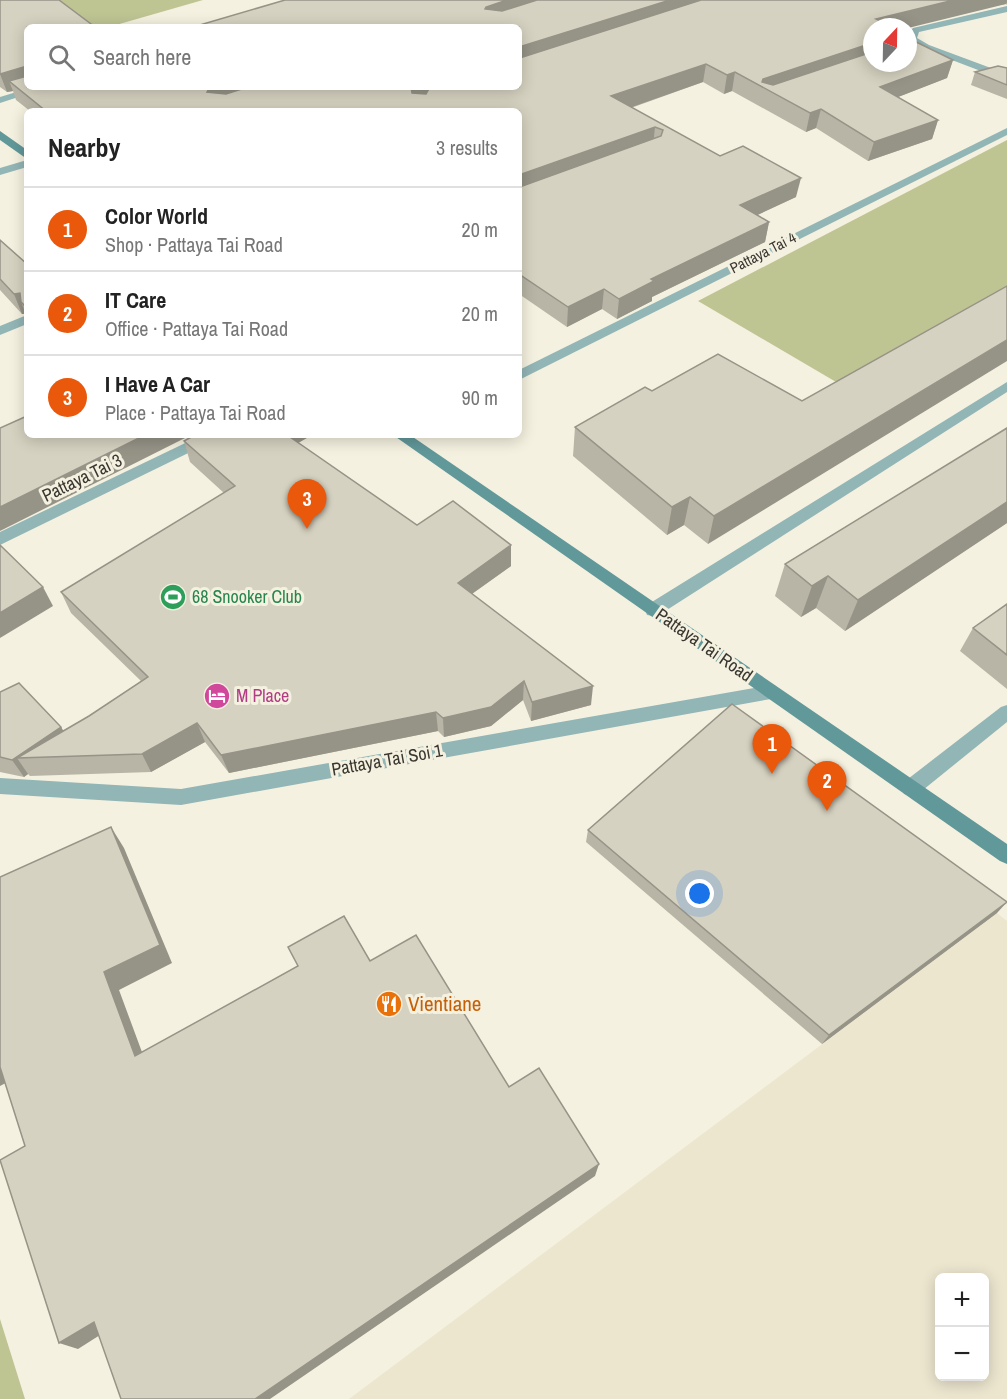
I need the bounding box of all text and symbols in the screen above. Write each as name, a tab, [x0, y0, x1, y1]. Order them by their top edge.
north arrow	[863, 18, 917, 72]
search box	[24, 24, 522, 90]
icon: search	[45, 41, 78, 74]
text: Search here	[93, 42, 191, 72]
text: Nearby	[48, 130, 120, 165]
text: 3 results	[436, 134, 498, 161]
text: Color World	[105, 201, 208, 231]
text: 1	[63, 216, 72, 243]
text: 20 m	[462, 216, 498, 243]
street label: Pattaya Tai 4	[726, 227, 800, 278]
text: Shop · Pattaya Tai Road	[105, 231, 283, 258]
text: IT Care	[105, 285, 166, 315]
text: 2	[63, 300, 72, 327]
text: 20 m	[462, 300, 498, 327]
text: Office · Pattaya Tai Road	[105, 315, 288, 342]
text: I Have A Car	[105, 369, 210, 399]
text: 3	[63, 384, 72, 411]
text: 90 m	[462, 384, 498, 411]
text: Place · Pattaya Tai Road	[105, 399, 286, 426]
street label: Pattaya Tai 3	[38, 447, 126, 508]
pin: 3	[288, 480, 326, 529]
sports icon: 68 Snooker Club	[158, 582, 188, 612]
place label: 68 Snooker Club	[192, 584, 302, 609]
street label: Pattaya Tai Road	[651, 602, 758, 687]
hotel icon: M Place	[202, 681, 232, 711]
place label: M Place	[236, 683, 289, 708]
pin: 1	[752, 724, 792, 774]
street label: Pattaya Tai Soi 1	[329, 737, 445, 782]
pin: 2	[808, 762, 846, 811]
your location	[685, 879, 714, 908]
restaurant icon: Vientiane	[374, 989, 404, 1019]
place label: Vientiane	[408, 989, 481, 1018]
map controls	[935, 1273, 989, 1381]
button: +	[935, 1273, 989, 1327]
button: −	[935, 1327, 989, 1381]

